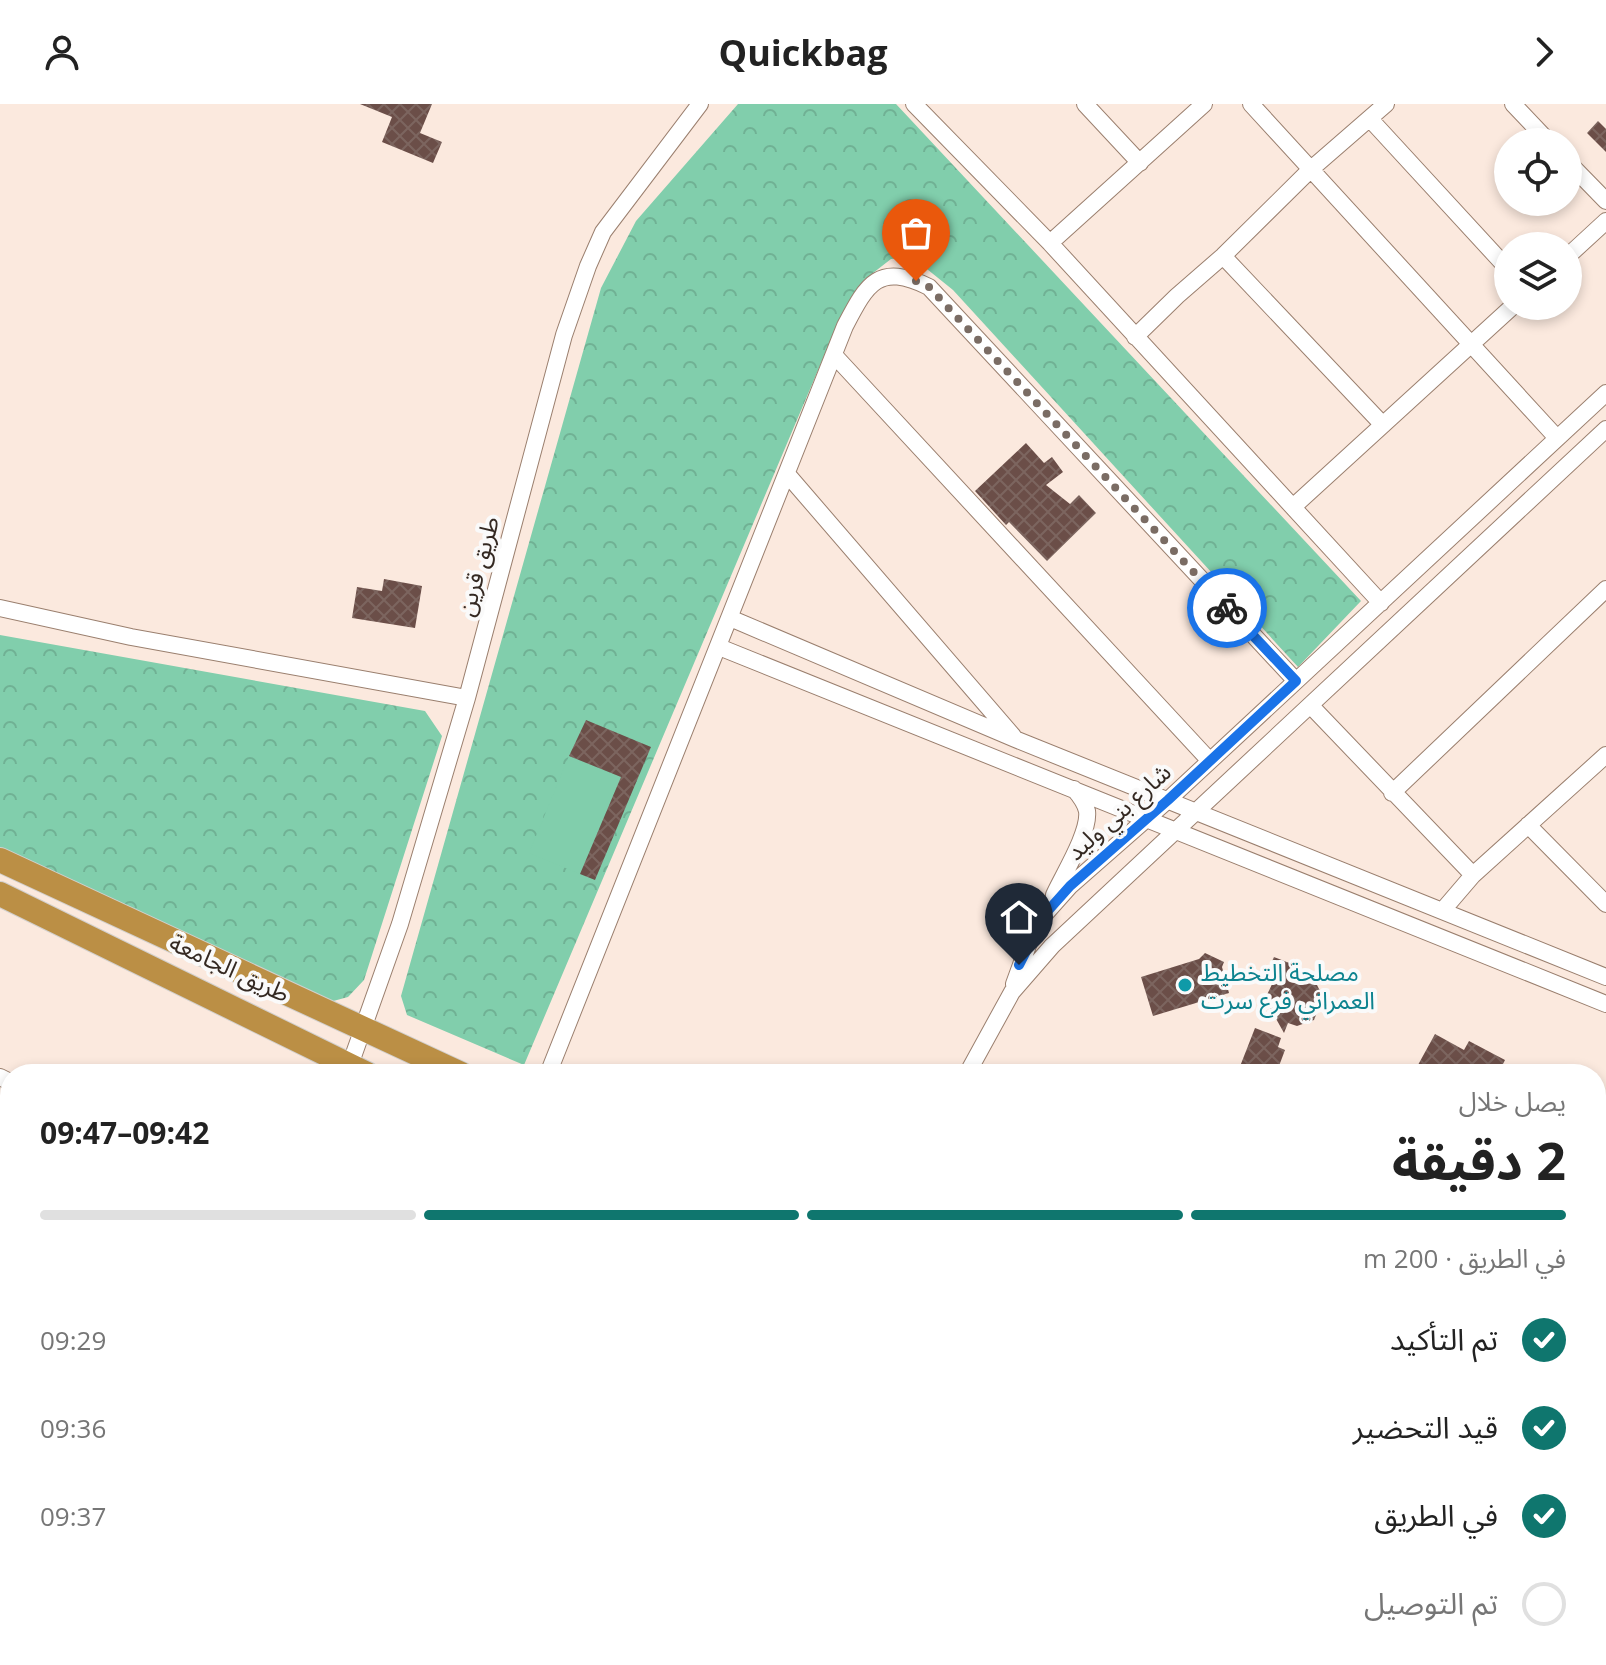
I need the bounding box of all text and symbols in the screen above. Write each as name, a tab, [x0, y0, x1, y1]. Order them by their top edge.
text: Quickbag	[719, 28, 888, 77]
icon: person	[40, 30, 84, 74]
icon: forward	[1522, 30, 1566, 74]
map controls	[1494, 128, 1582, 320]
button: locate	[1494, 128, 1582, 216]
pin	[882, 199, 950, 281]
icon: bag	[894, 211, 938, 255]
button: layers	[1494, 232, 1582, 320]
street label: طريق قرين	[448, 512, 506, 620]
courier	[1187, 568, 1267, 648]
icon: bike	[1205, 586, 1249, 630]
street label: شارع بني وليد	[1059, 755, 1180, 870]
pin	[985, 883, 1053, 965]
icon: home	[997, 895, 1041, 939]
street label: طريق الجامعة	[165, 925, 295, 1009]
place label: مصلحة التخطيط العمراني فرع سرت	[1201, 955, 1375, 1019]
marker: مصلحة التخطيط العمراني فرع سرت	[1176, 976, 1194, 994]
text: يصل خلال	[1459, 1083, 1566, 1119]
text: 09:42–09:47	[40, 1112, 209, 1153]
text: 2 دقيقة	[1392, 1124, 1566, 1195]
text: في الطريق · 200 m	[1363, 1240, 1566, 1276]
text: تم التأكيد	[1390, 1318, 1498, 1359]
icon: check	[1522, 1318, 1566, 1362]
text: 09:29	[40, 1322, 106, 1358]
text: قيد التحضير	[1353, 1406, 1498, 1447]
icon: check	[1522, 1406, 1566, 1450]
text: 09:36	[40, 1410, 106, 1446]
text: في الطريق	[1374, 1494, 1498, 1535]
icon: check	[1522, 1494, 1566, 1538]
text: 09:37	[40, 1498, 106, 1534]
text: تم التوصيل	[1364, 1582, 1498, 1623]

